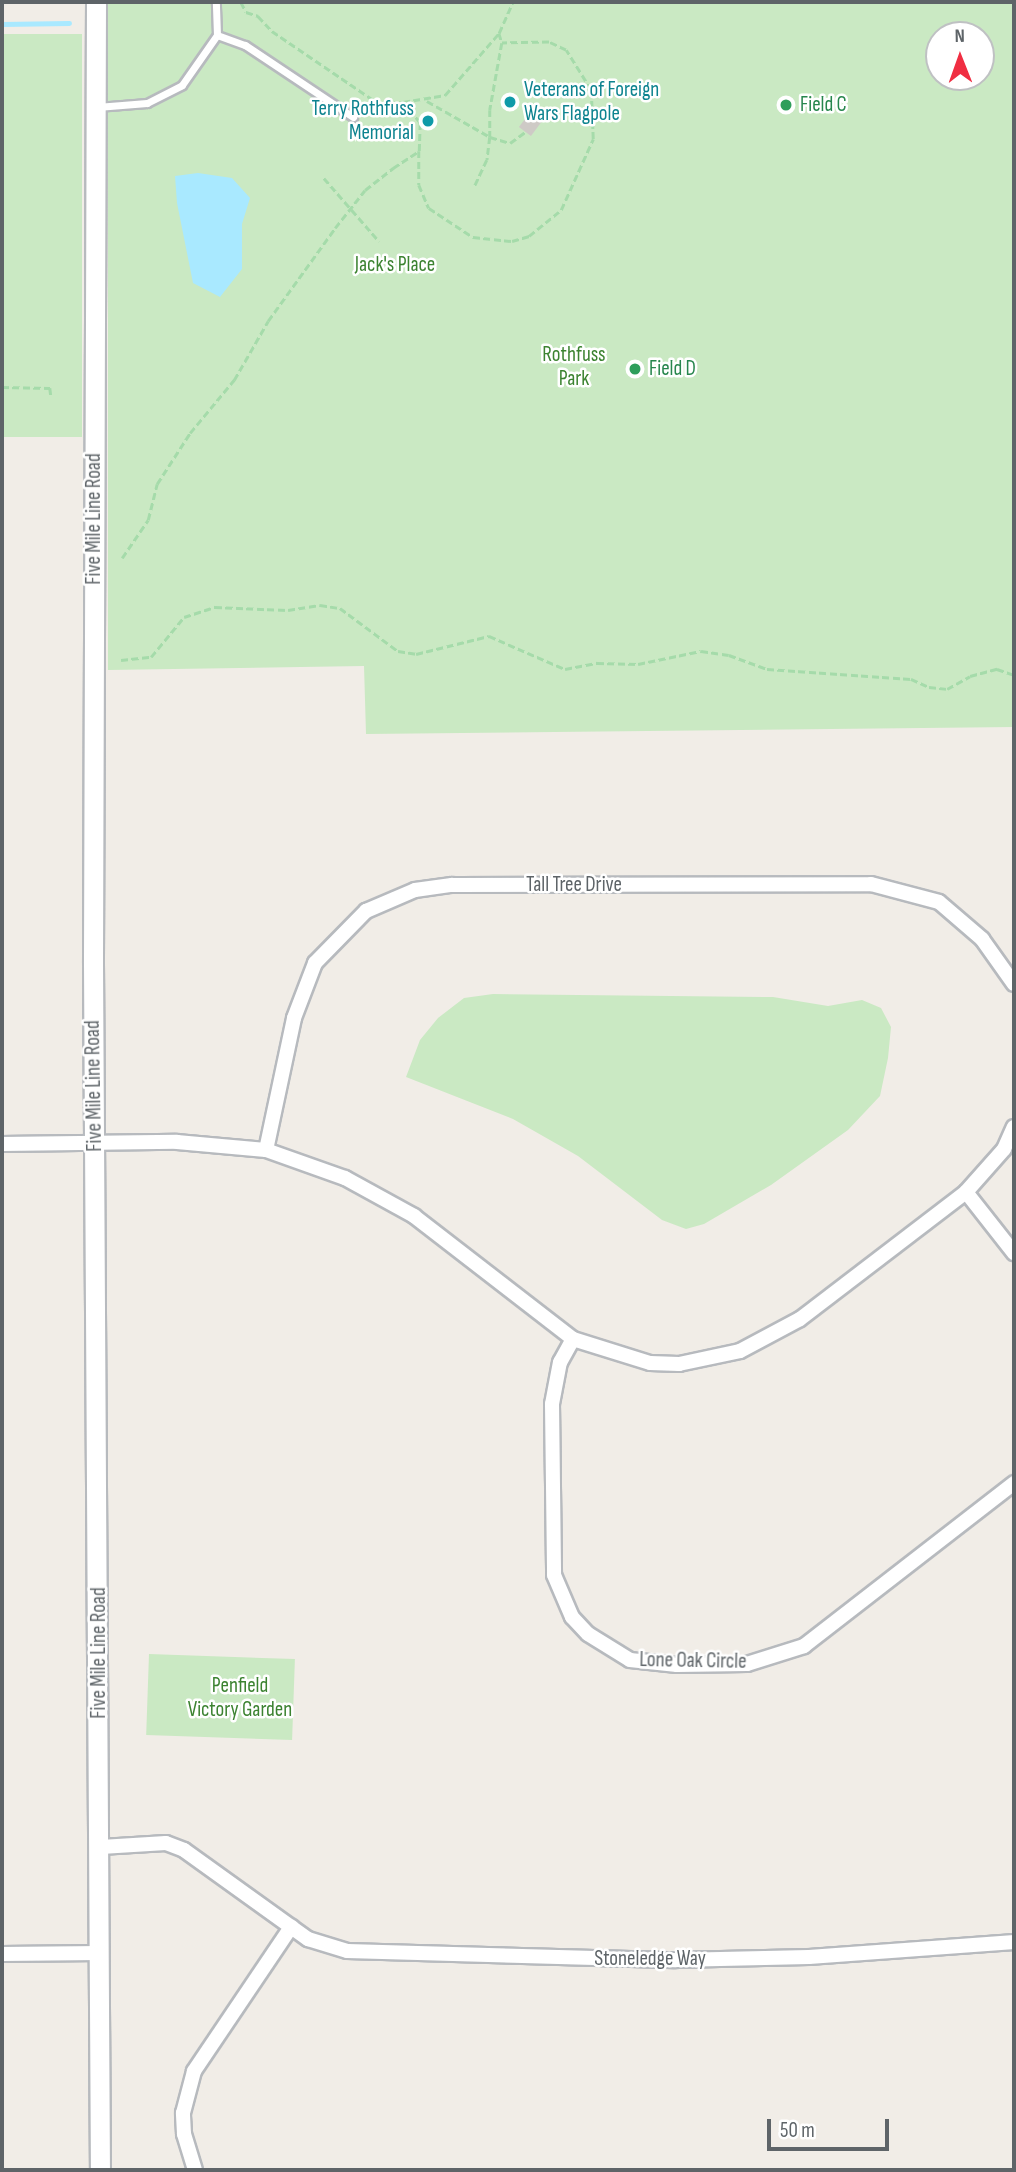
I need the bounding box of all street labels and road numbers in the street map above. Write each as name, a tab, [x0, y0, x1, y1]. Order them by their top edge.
street label: Five Mile Line Road	[81, 453, 107, 585]
street label: Tall Tree Drive	[526, 872, 622, 898]
street label: Five Mile Line Road	[80, 1020, 108, 1152]
street label: Five Mile Line Road	[86, 1587, 112, 1719]
street label: Lone Oak Circle	[639, 1647, 747, 1675]
street label: Stoneledge Way	[594, 1946, 706, 1972]

